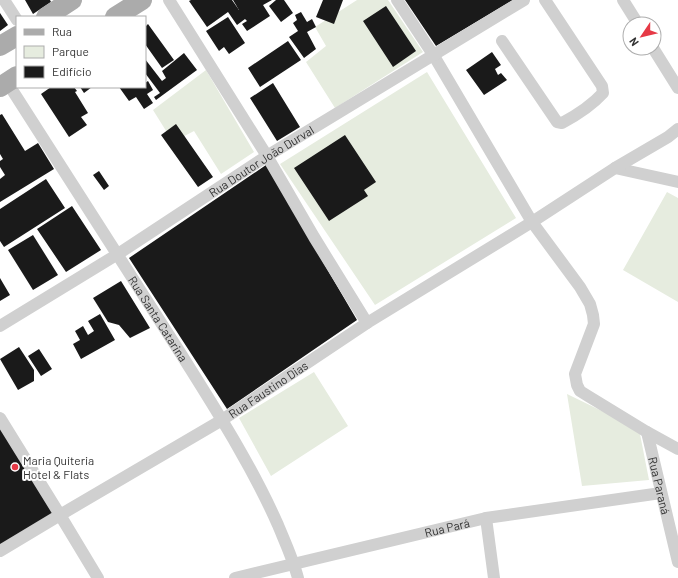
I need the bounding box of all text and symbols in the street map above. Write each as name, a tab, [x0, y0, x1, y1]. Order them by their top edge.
legend	[16, 16, 146, 88]
north arrow	[622, 16, 662, 56]
text: Rua	[52, 24, 72, 38]
text: N	[626, 35, 641, 49]
text: Parque	[52, 44, 89, 58]
text: Edifício	[52, 64, 92, 78]
street label: Rua Doutor João Durval	[206, 122, 316, 199]
street label: Rua Santa Catarina	[126, 273, 191, 364]
street label: Rua Faustino Dias	[226, 358, 310, 421]
place label: Maria Quiteria Hotel & Flats	[23, 453, 94, 481]
street label: Rua Paraná	[646, 455, 673, 516]
marker: Maria Quiteria Hotel & Flats	[10, 462, 20, 472]
street label: Rua Pará	[423, 515, 471, 539]

